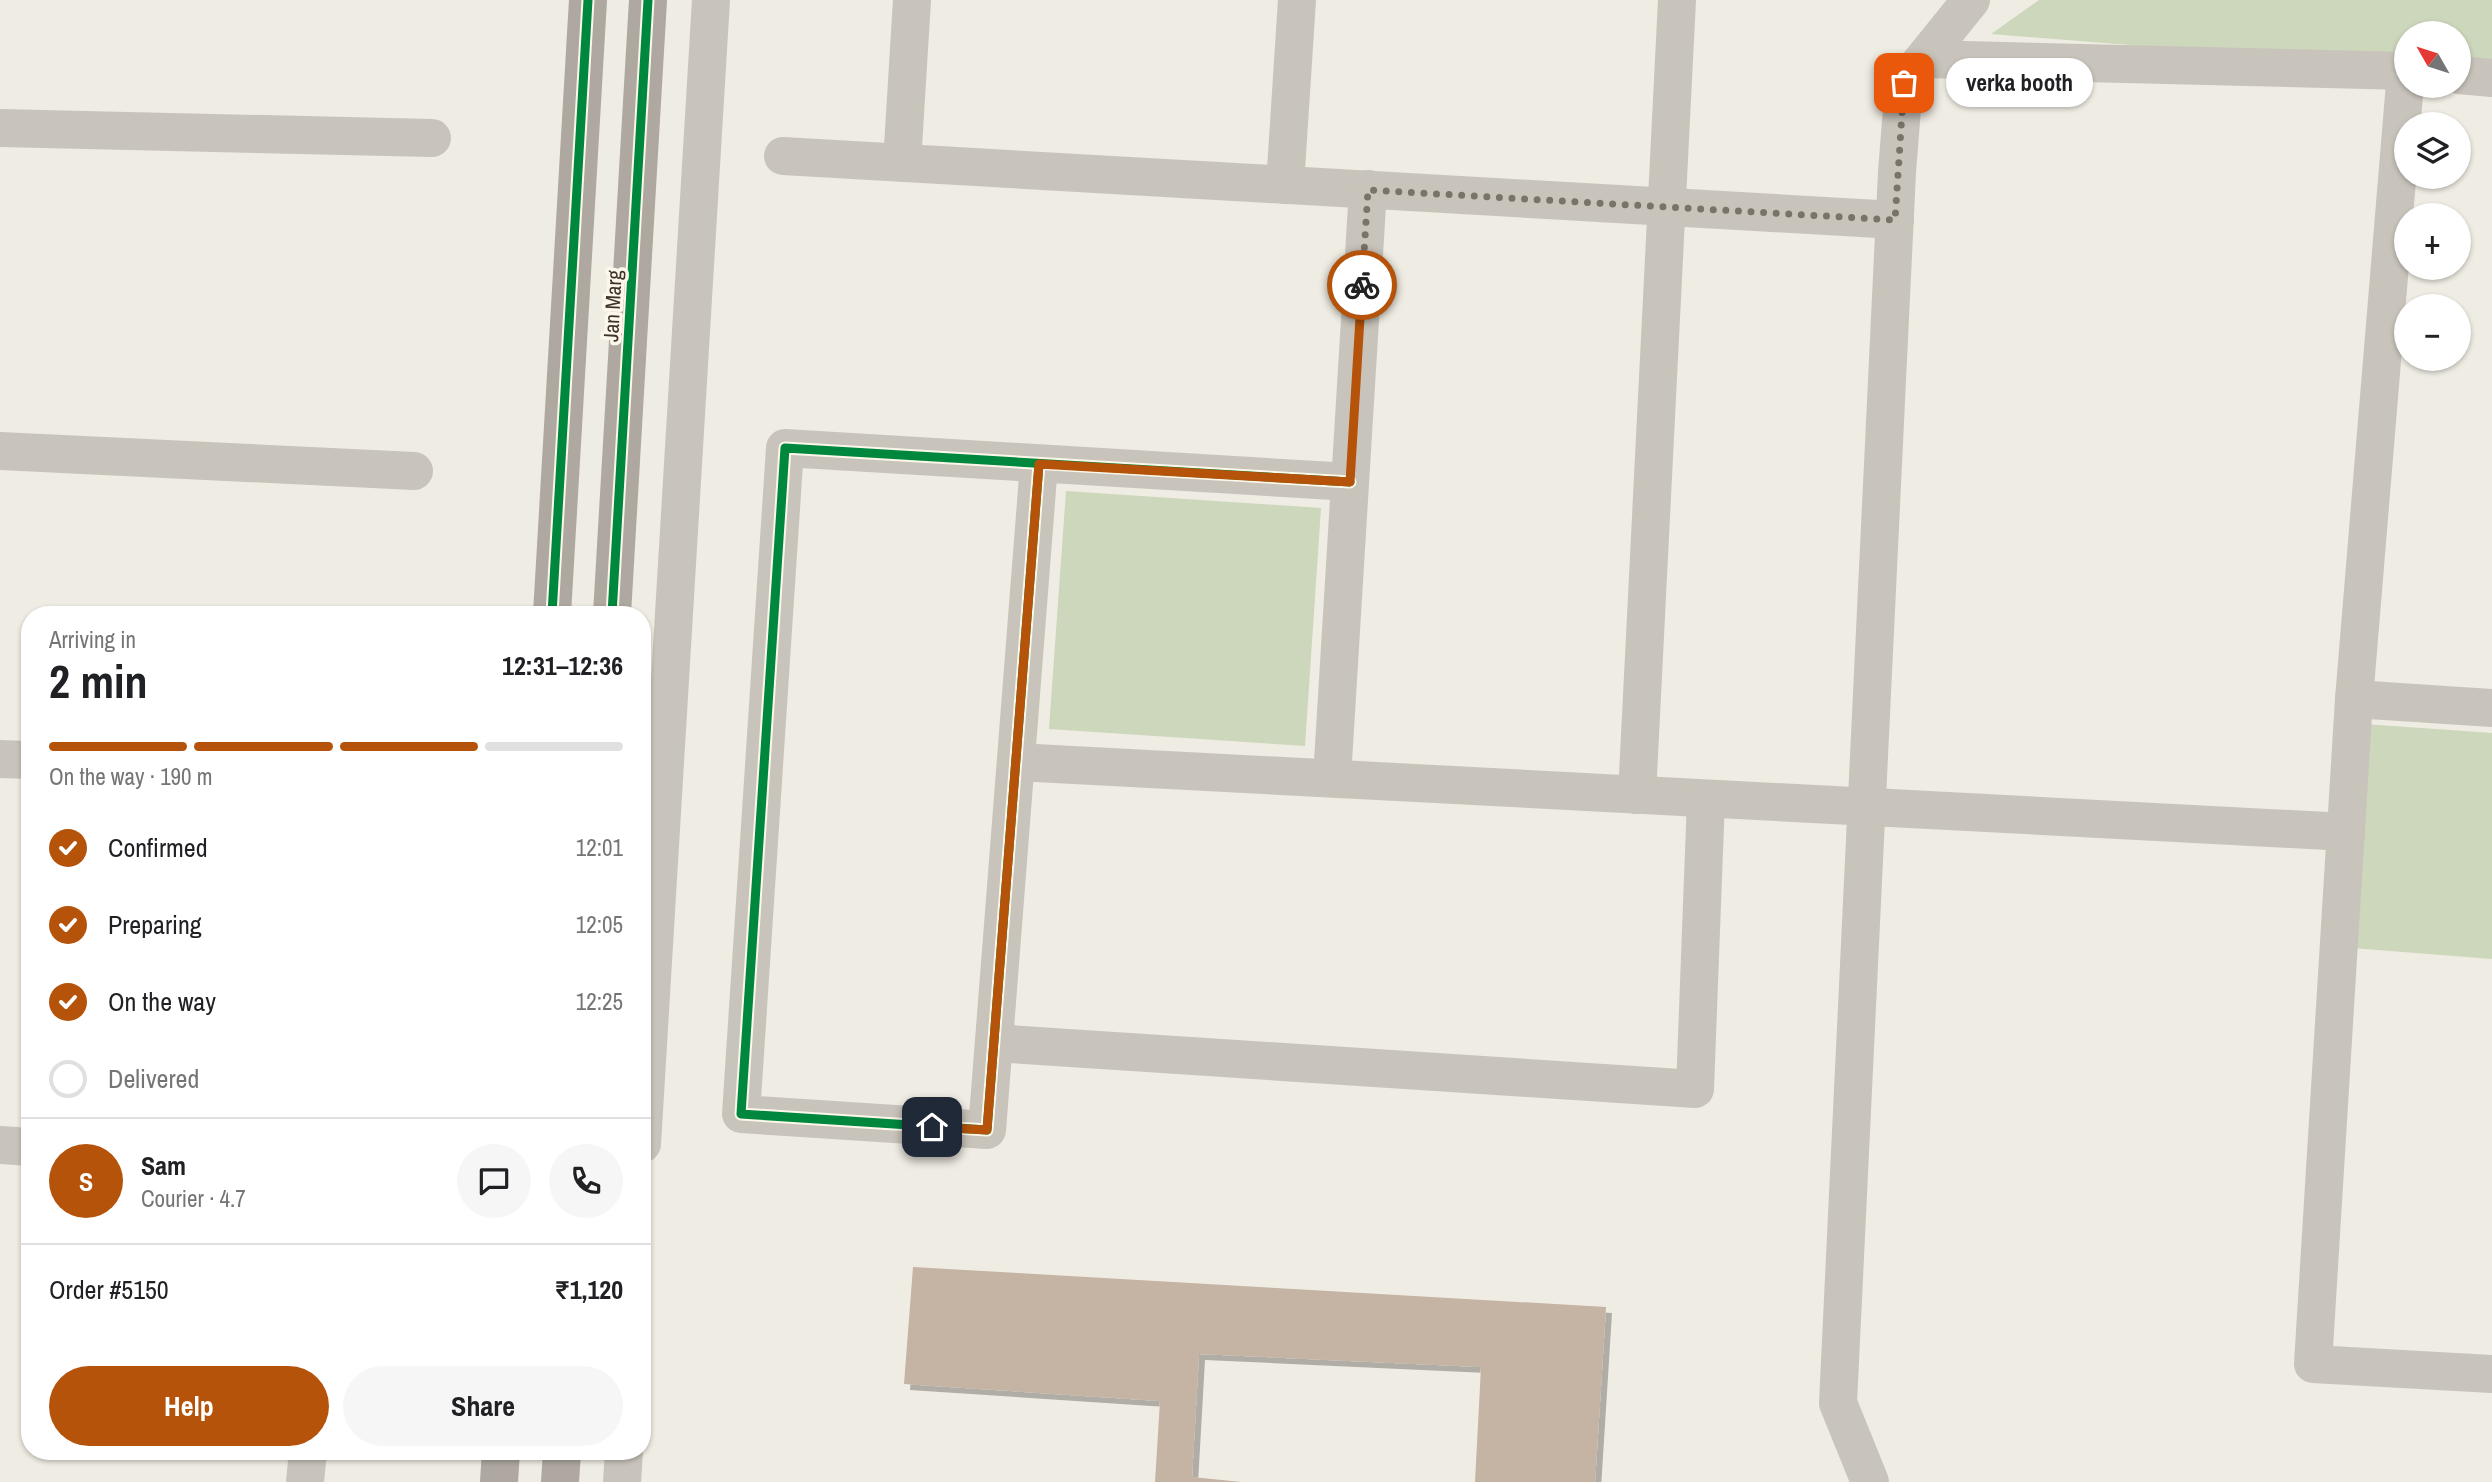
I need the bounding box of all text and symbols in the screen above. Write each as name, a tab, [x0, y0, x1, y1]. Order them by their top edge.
north arrow	[2394, 21, 2471, 98]
map controls	[2394, 21, 2471, 371]
pin	[1874, 53, 1934, 113]
callout: verka booth	[1946, 58, 2093, 108]
icon: bag	[1885, 64, 1923, 102]
text: verka booth	[1966, 67, 2073, 98]
button: layers	[2394, 112, 2471, 189]
button: +	[2394, 203, 2471, 280]
courier	[1327, 250, 1397, 320]
icon: bike	[1343, 266, 1381, 304]
street label: Jan Marg	[596, 269, 629, 343]
button: −	[2394, 294, 2471, 371]
text: Arriving in	[49, 624, 136, 655]
text: 12:31–12:36	[502, 648, 623, 683]
text: 2 min	[49, 650, 148, 712]
text: On the way · 190 m	[49, 761, 213, 792]
icon: check	[49, 829, 87, 867]
text: Confirmed	[108, 830, 208, 865]
text: 12:01	[576, 832, 623, 863]
icon: check	[49, 906, 87, 944]
text: Preparing	[108, 907, 202, 942]
text: 12:05	[576, 909, 623, 940]
icon: check	[49, 983, 87, 1021]
text: On the way	[108, 984, 216, 1019]
text: 12:25	[576, 986, 623, 1017]
text: Delivered	[108, 1061, 199, 1096]
pin	[902, 1097, 962, 1157]
icon: home	[913, 1108, 951, 1146]
button: chat	[457, 1144, 531, 1218]
button: phone	[549, 1144, 623, 1218]
text: Sam	[141, 1148, 186, 1183]
text: S	[79, 1164, 93, 1199]
text: Courier · 4.7	[141, 1183, 246, 1214]
text: Order #5150	[49, 1272, 169, 1307]
text: ₹1,120	[555, 1272, 623, 1307]
button: Help	[49, 1366, 329, 1446]
button: Share	[343, 1366, 623, 1446]

